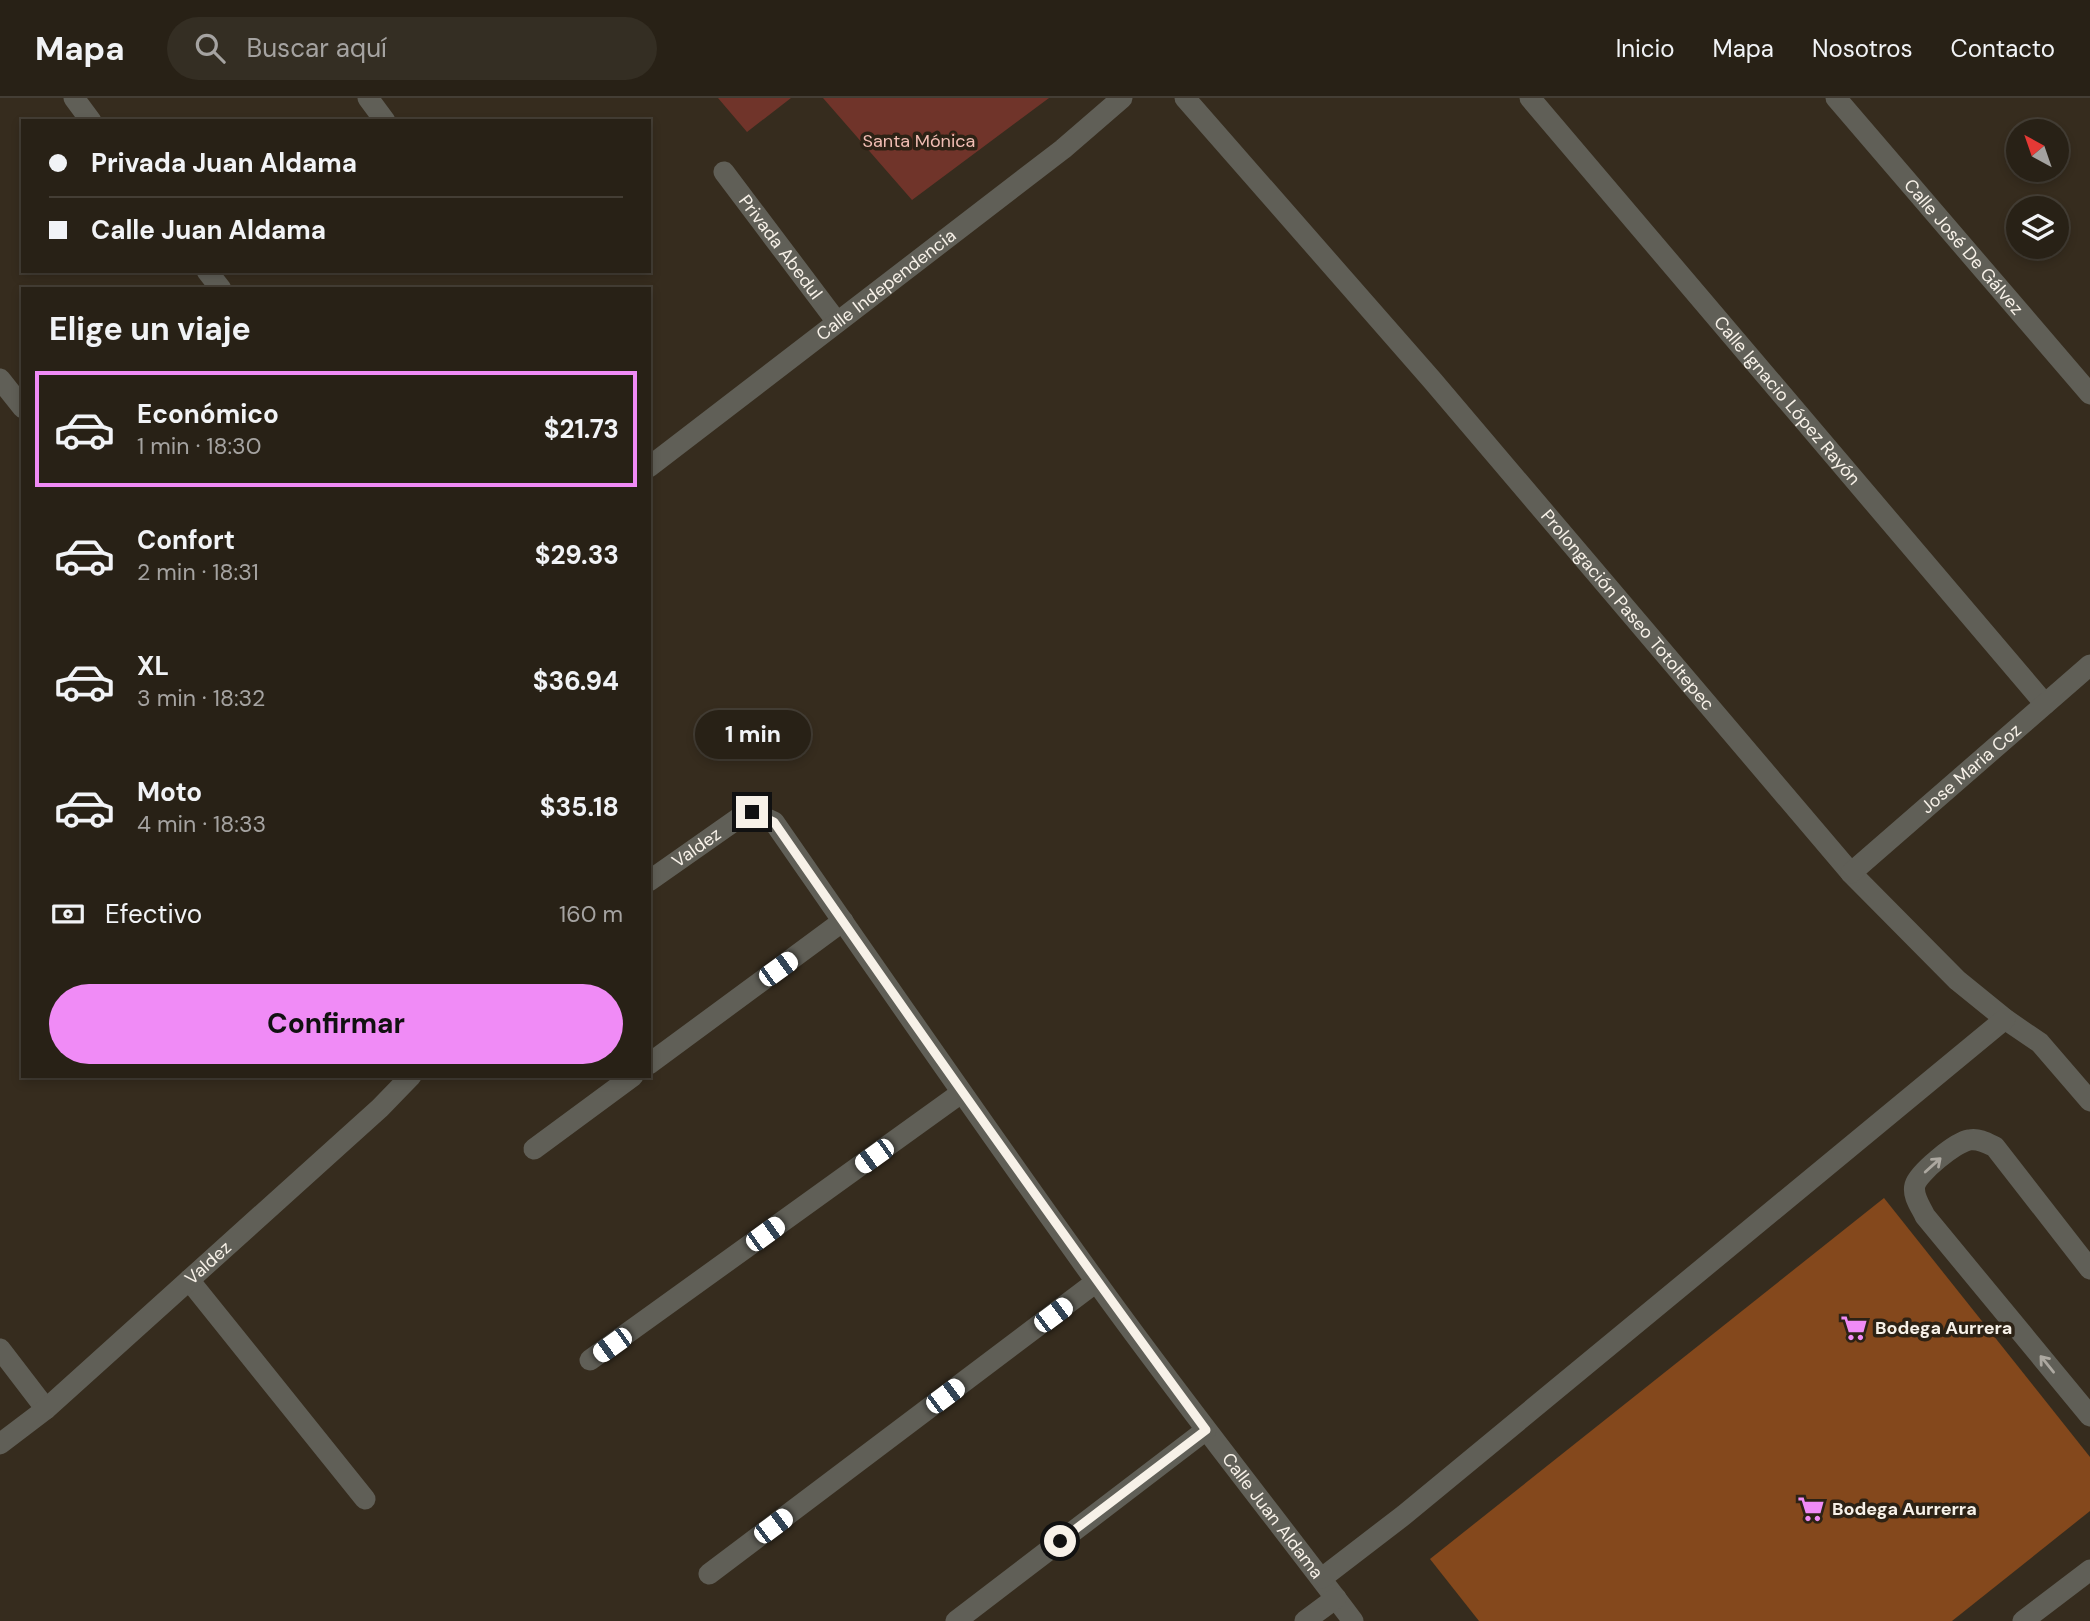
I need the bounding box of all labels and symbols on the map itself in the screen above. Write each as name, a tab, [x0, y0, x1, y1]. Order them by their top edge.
north arrow	[2006, 119, 2068, 182]
park label: Santa Mónica	[863, 129, 975, 153]
street label: Calle José De Gálvez	[1899, 174, 2029, 320]
street label: Privada Abedul	[733, 190, 828, 304]
street label: Calle Independencia	[811, 224, 961, 346]
street label: Calle Ignacio López Rayón	[1708, 311, 1866, 490]
street label: Prolongación Paseo Totoltepec	[1535, 505, 1720, 716]
callout: 1 min	[694, 710, 810, 760]
street label: Jose Maria Coz	[1915, 718, 2026, 819]
route end	[736, 796, 768, 828]
street label: Valdez	[667, 822, 726, 873]
car	[755, 948, 802, 990]
car	[851, 1135, 898, 1177]
one-way arrow	[1924, 1157, 1942, 1173]
car	[742, 1213, 789, 1255]
street label: Valdez	[180, 1236, 236, 1290]
car	[1030, 1294, 1077, 1336]
supermarket icon: Bodega Aurrera	[1839, 1313, 1869, 1343]
place label: Bodega Aurrera	[1875, 1316, 2012, 1340]
car	[589, 1324, 636, 1366]
one-way arrow	[2039, 1355, 2054, 1373]
car	[922, 1375, 969, 1417]
street label: Calle Juan Aldama	[1216, 1448, 1329, 1584]
supermarket icon: Bodega Aurrerra	[1796, 1494, 1826, 1524]
place label: Bodega Aurrerra	[1832, 1497, 1977, 1521]
car	[750, 1505, 797, 1547]
route start	[1044, 1525, 1076, 1557]

